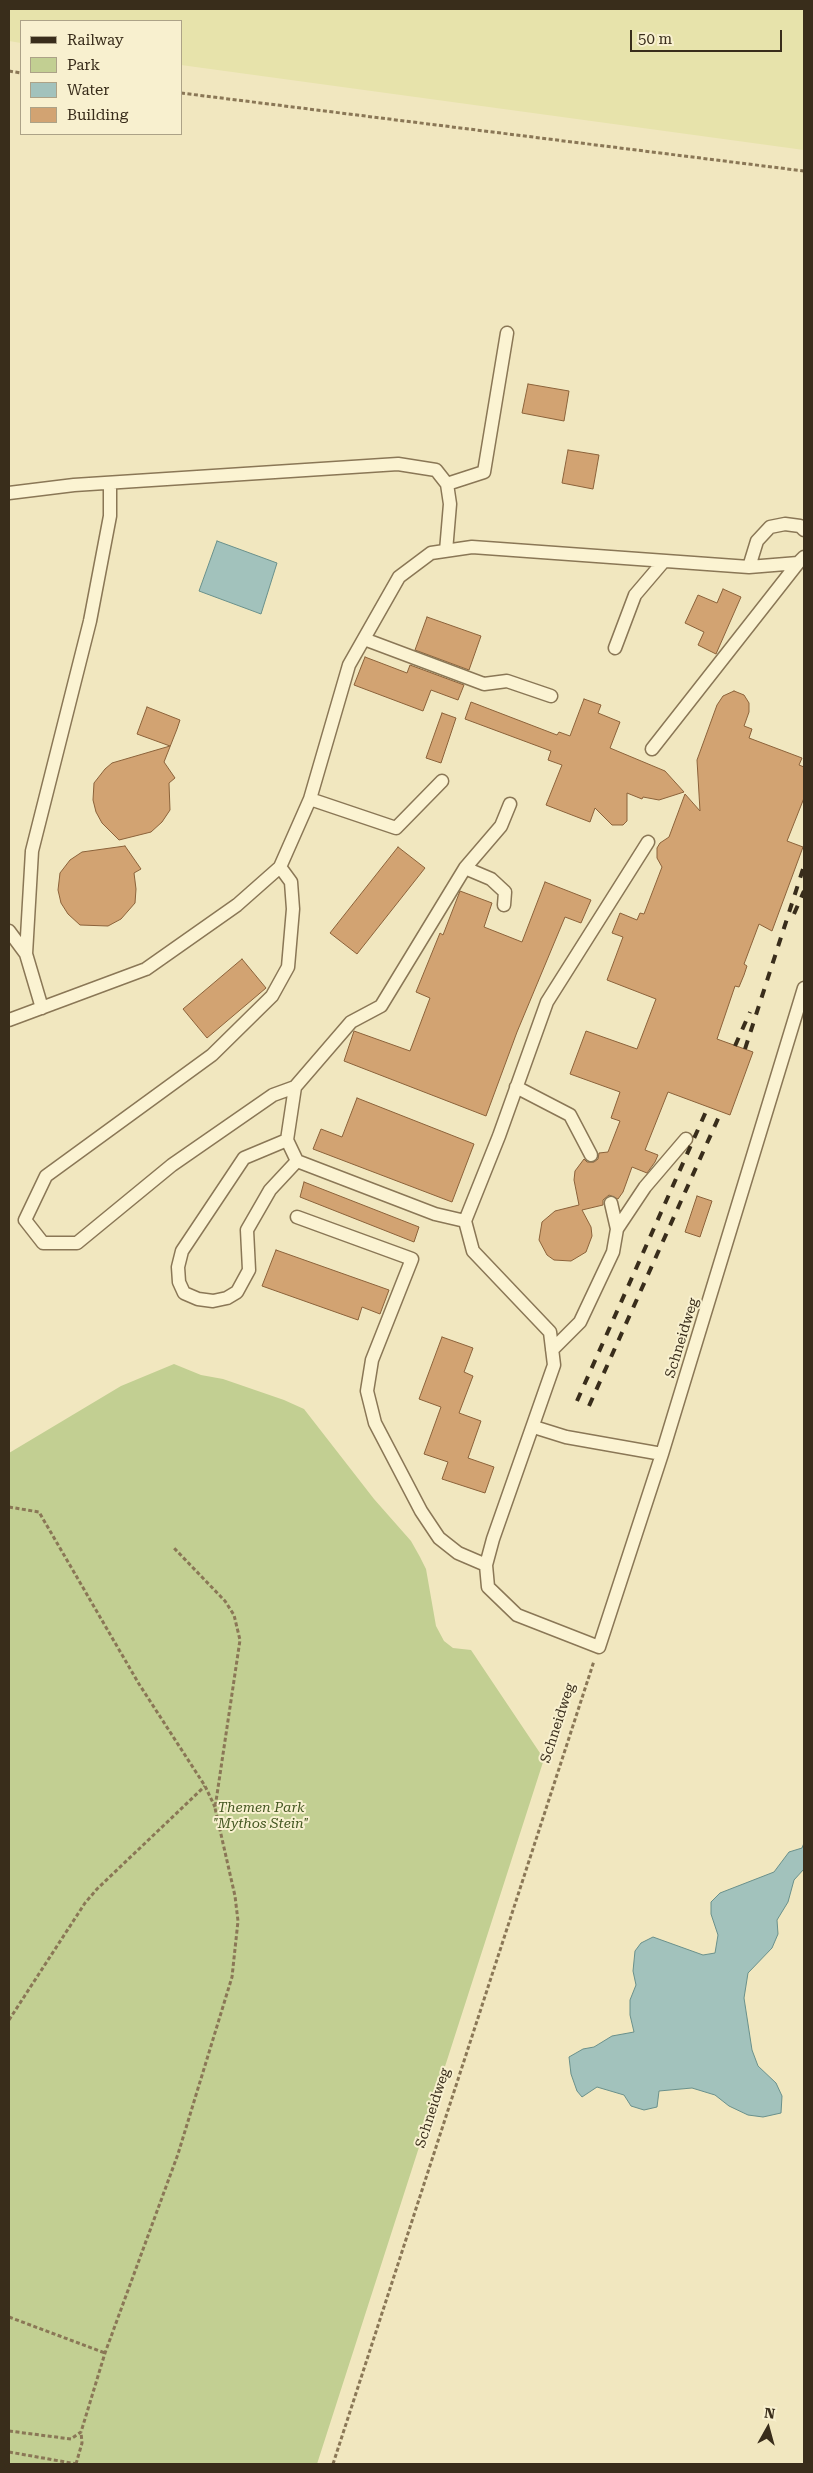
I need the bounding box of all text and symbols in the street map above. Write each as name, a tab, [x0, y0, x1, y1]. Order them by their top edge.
legend	[20, 20, 182, 135]
scale bar	[633, 20, 786, 52]
text: 50 m	[638, 30, 672, 48]
text: Railway	[67, 31, 124, 49]
text: Park	[67, 56, 100, 74]
text: Water	[67, 81, 109, 99]
text: Building	[67, 106, 128, 124]
street label: Schneidweg	[662, 1296, 702, 1380]
street label: Schneidweg	[537, 1681, 579, 1765]
park label: Themen Park "Mythos Stein"	[213, 1800, 309, 1832]
street label: Schneidweg	[412, 2066, 454, 2150]
north arrow	[743, 2403, 793, 2453]
text: N	[764, 2405, 776, 2422]

